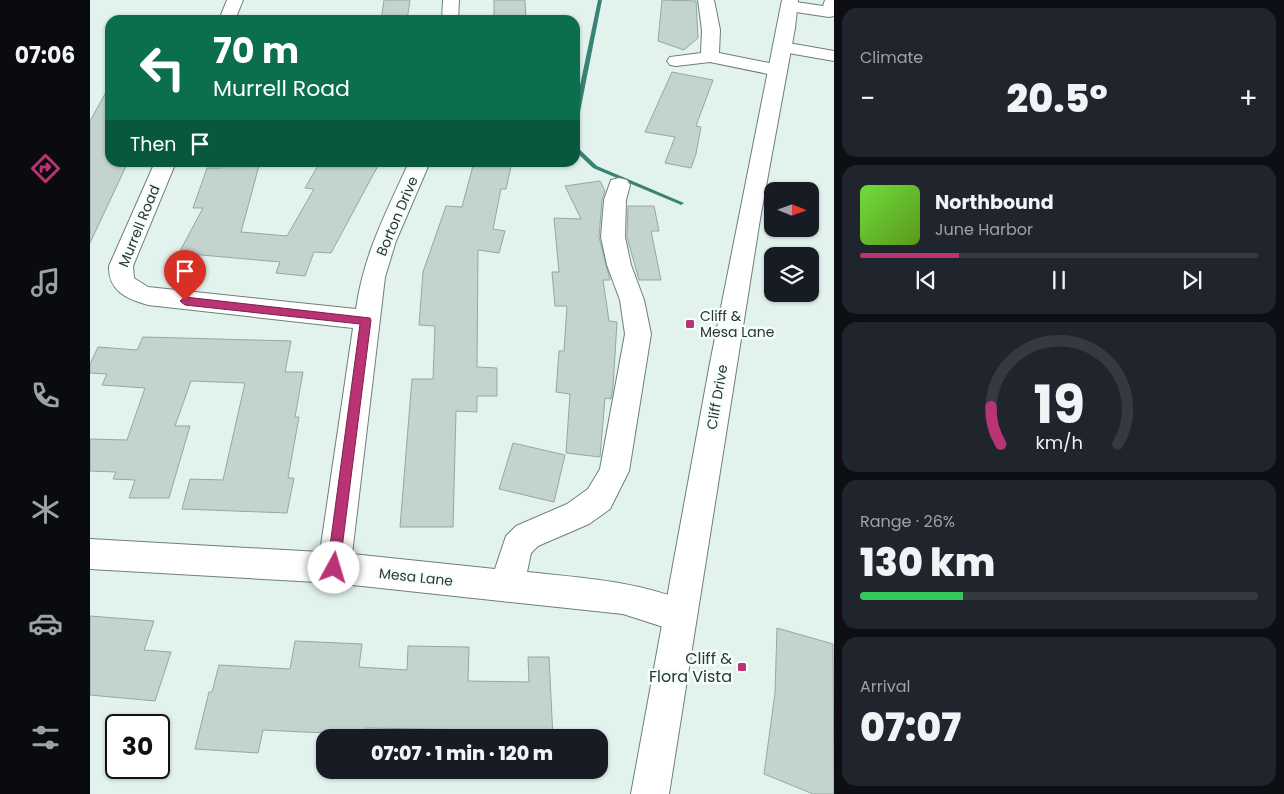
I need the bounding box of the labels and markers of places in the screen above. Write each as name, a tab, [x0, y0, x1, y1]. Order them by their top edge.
pin	[164, 250, 206, 301]
place label: Cliff & Mesa Lane	[700, 306, 775, 342]
marker: Cliff & Mesa Lane	[684, 318, 696, 330]
place label: Cliff & Flora Vista	[649, 647, 732, 688]
marker: Cliff & Flora Vista	[736, 661, 748, 673]

